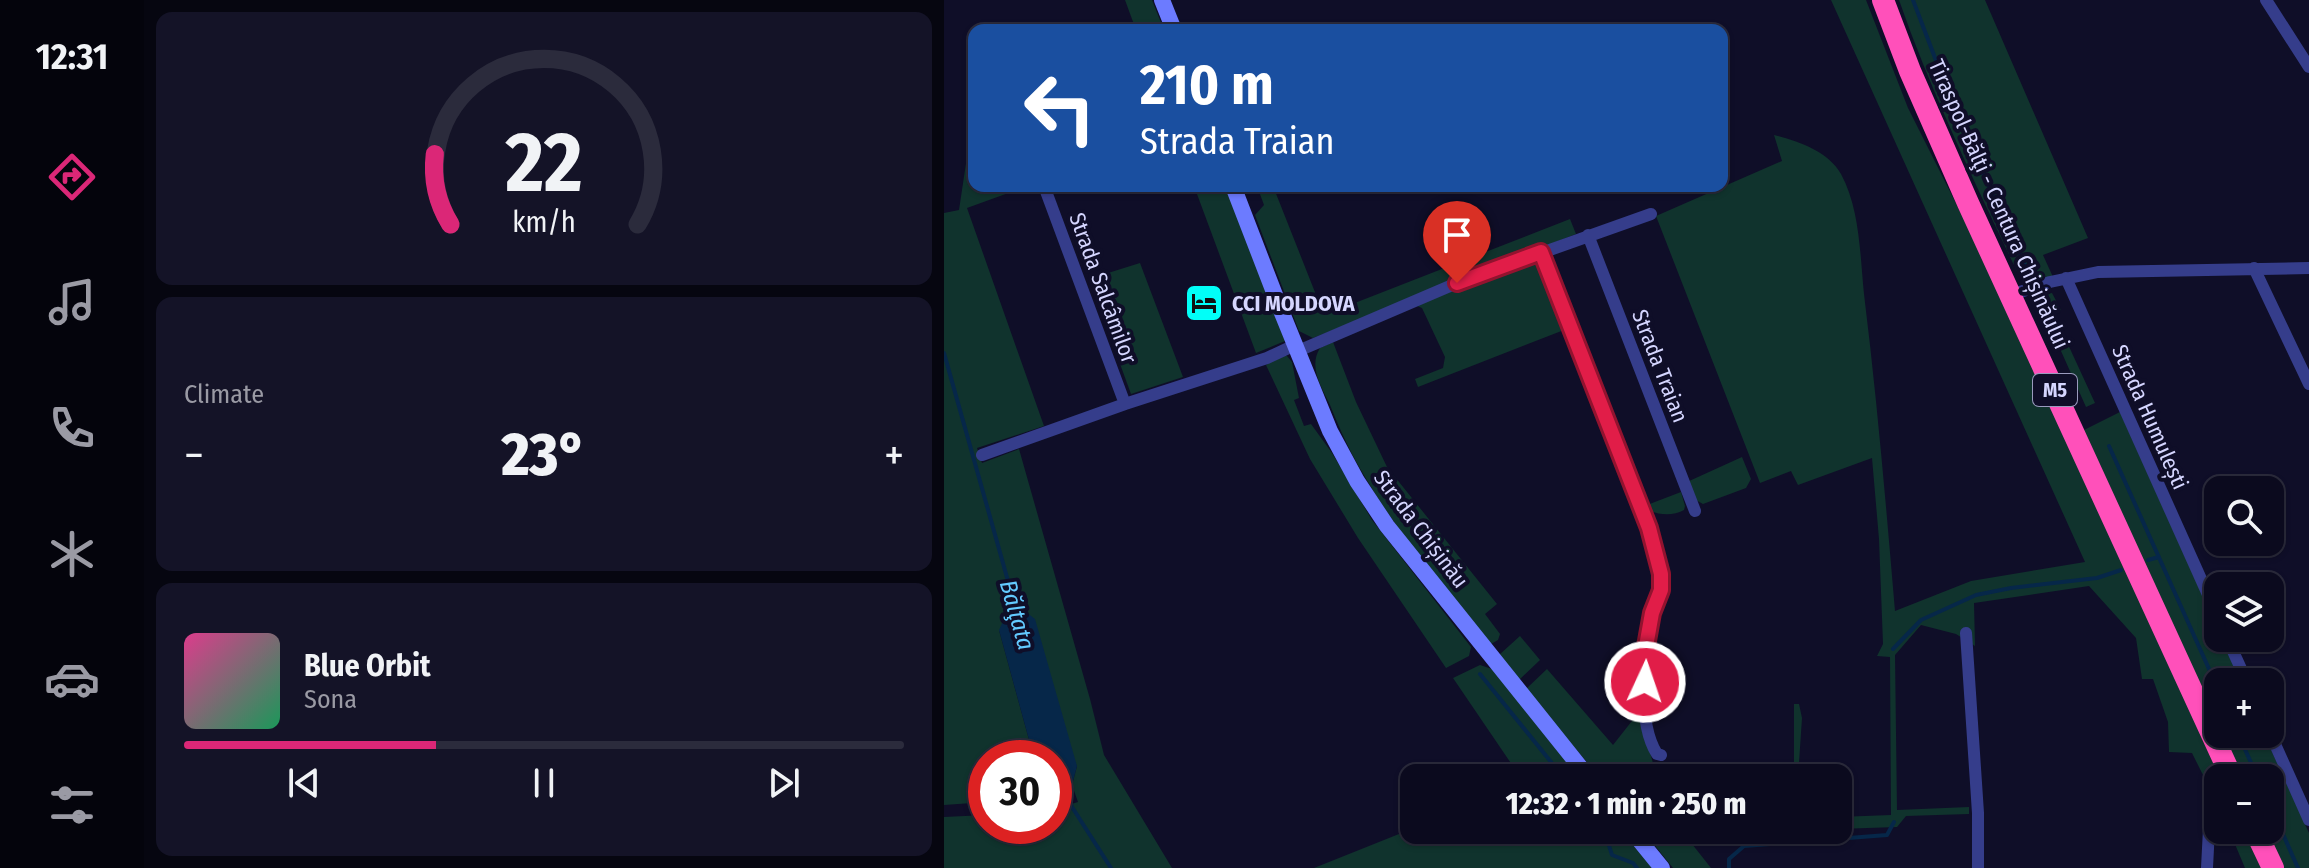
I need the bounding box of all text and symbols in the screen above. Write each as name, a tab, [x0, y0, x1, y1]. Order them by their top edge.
text: 12:31	[36, 35, 108, 79]
text: 210 m	[1140, 52, 1274, 119]
street label: Tiraspol-Bălţi - Centura Chișinăului	[1923, 55, 2075, 353]
icon: left	[1008, 56, 1112, 160]
text: 22	[504, 112, 583, 212]
text: Strada Traian	[1140, 120, 1334, 164]
icon: directions	[44, 149, 100, 205]
pin	[1423, 201, 1491, 283]
text: km/h	[512, 205, 576, 240]
street label: Strada Salcâmilor	[1063, 209, 1143, 367]
icon: arrive	[1435, 213, 1479, 257]
icon: music	[44, 274, 100, 330]
hotel icon: CCI MOLDOVA	[1183, 282, 1225, 324]
place label: CCI MOLDOVA	[1232, 290, 1356, 317]
street label: Strada Traian	[1626, 306, 1694, 426]
street label: Strada Humulești	[2106, 340, 2194, 494]
road number: M5	[2033, 374, 2077, 406]
text: Climate	[184, 379, 264, 410]
icon: phone	[44, 400, 100, 456]
text: 23°	[501, 419, 586, 491]
text: −	[184, 429, 204, 482]
text: +	[884, 429, 904, 482]
street label: Strada Chișinău	[1368, 465, 1474, 593]
map controls	[2204, 476, 2284, 844]
button: search	[2204, 476, 2284, 556]
icon: climate	[44, 526, 100, 582]
button: layers	[2204, 572, 2284, 652]
water label: Bălţata	[994, 577, 1040, 653]
position arrow	[1603, 640, 1687, 724]
text: Blue Orbit	[304, 648, 430, 684]
icon: car	[44, 651, 100, 707]
button: +	[2204, 668, 2284, 748]
text: Sona	[304, 684, 357, 715]
speed limit sign: 30	[968, 740, 1072, 844]
icon: previous	[282, 761, 326, 805]
icon: pause	[522, 761, 566, 805]
icon: next	[762, 761, 806, 805]
button: −	[2204, 764, 2284, 844]
icon: filters	[44, 777, 100, 833]
text: 12:32 · 1 min · 250 m	[1506, 786, 1746, 822]

